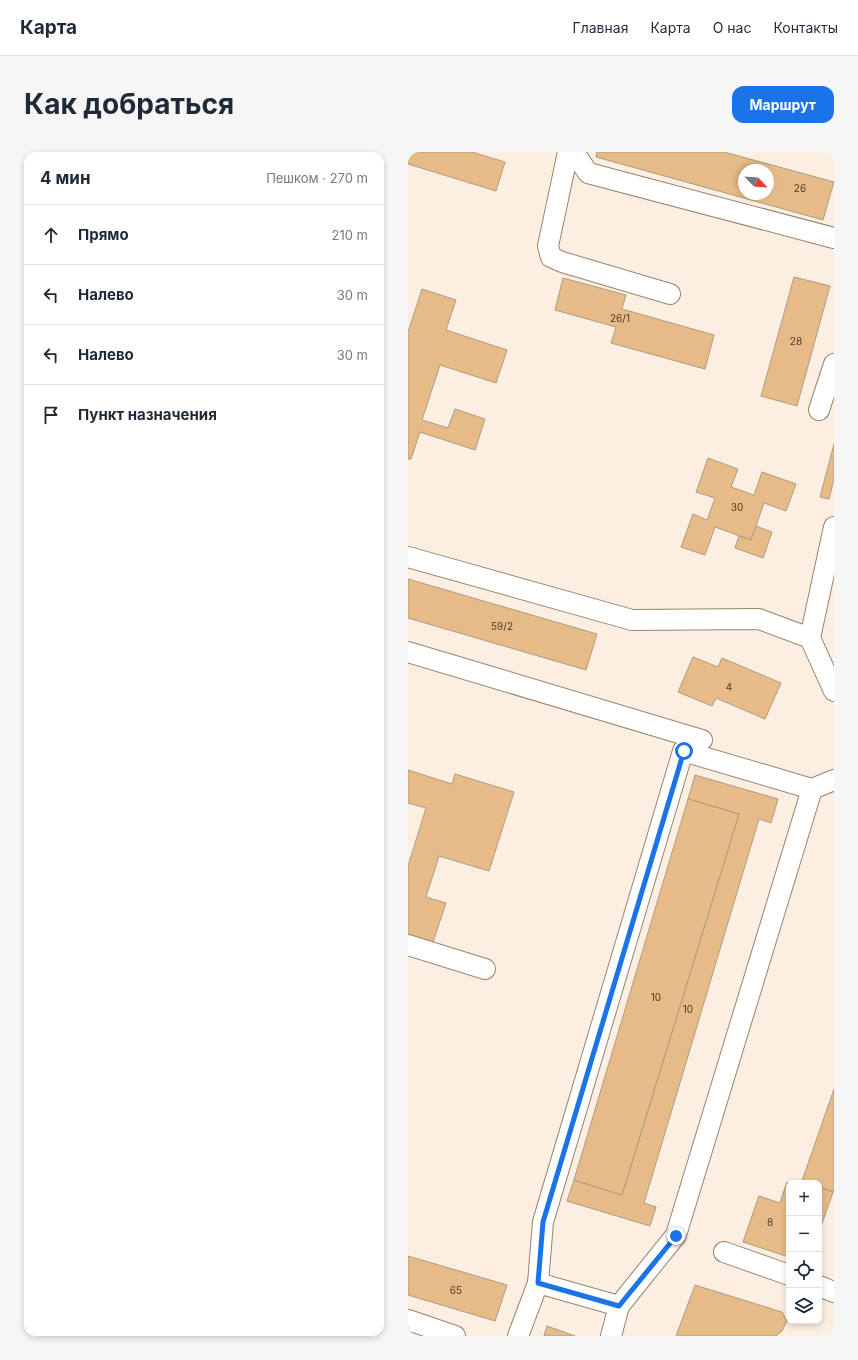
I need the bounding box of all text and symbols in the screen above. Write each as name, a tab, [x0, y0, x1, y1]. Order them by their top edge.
text: Карта	[20, 16, 77, 39]
text: Главная	[573, 19, 628, 36]
text: Карта	[650, 19, 691, 36]
text: О нас	[713, 19, 751, 36]
text: Контакты	[773, 19, 838, 36]
button: Маршрут	[732, 86, 834, 123]
text: Как добраться	[24, 87, 234, 121]
north arrow	[738, 164, 774, 200]
text: 4 мин	[40, 168, 91, 188]
text: Пешком · 270 m	[266, 170, 368, 186]
house number: 26	[794, 182, 806, 194]
icon: ahead	[40, 224, 62, 246]
text: Прямо	[78, 225, 129, 244]
text: 210 m	[332, 227, 368, 243]
icon: left	[40, 284, 62, 306]
text: Налево	[78, 285, 134, 304]
text: 30 m	[337, 287, 368, 303]
house number: 26/1	[610, 312, 630, 324]
house number: 28	[790, 335, 802, 347]
icon: left	[40, 344, 62, 366]
text: Налево	[78, 345, 134, 364]
text: 30 m	[337, 347, 368, 363]
icon: arrive	[40, 404, 62, 426]
text: Пункт назначения	[78, 405, 217, 424]
house number: 30	[731, 501, 743, 513]
house number: 59/2	[491, 620, 513, 632]
house number: 4	[726, 681, 732, 693]
route start	[675, 742, 693, 760]
house number: 10	[651, 991, 661, 1003]
house number: 10	[683, 1003, 693, 1015]
map controls	[786, 1180, 822, 1324]
button: +	[786, 1180, 822, 1216]
house number: 8	[767, 1216, 773, 1228]
button: −	[786, 1216, 822, 1252]
route end	[667, 1227, 685, 1245]
button: locate	[786, 1252, 822, 1288]
house number: 65	[450, 1284, 462, 1296]
button: layers	[786, 1288, 822, 1324]

